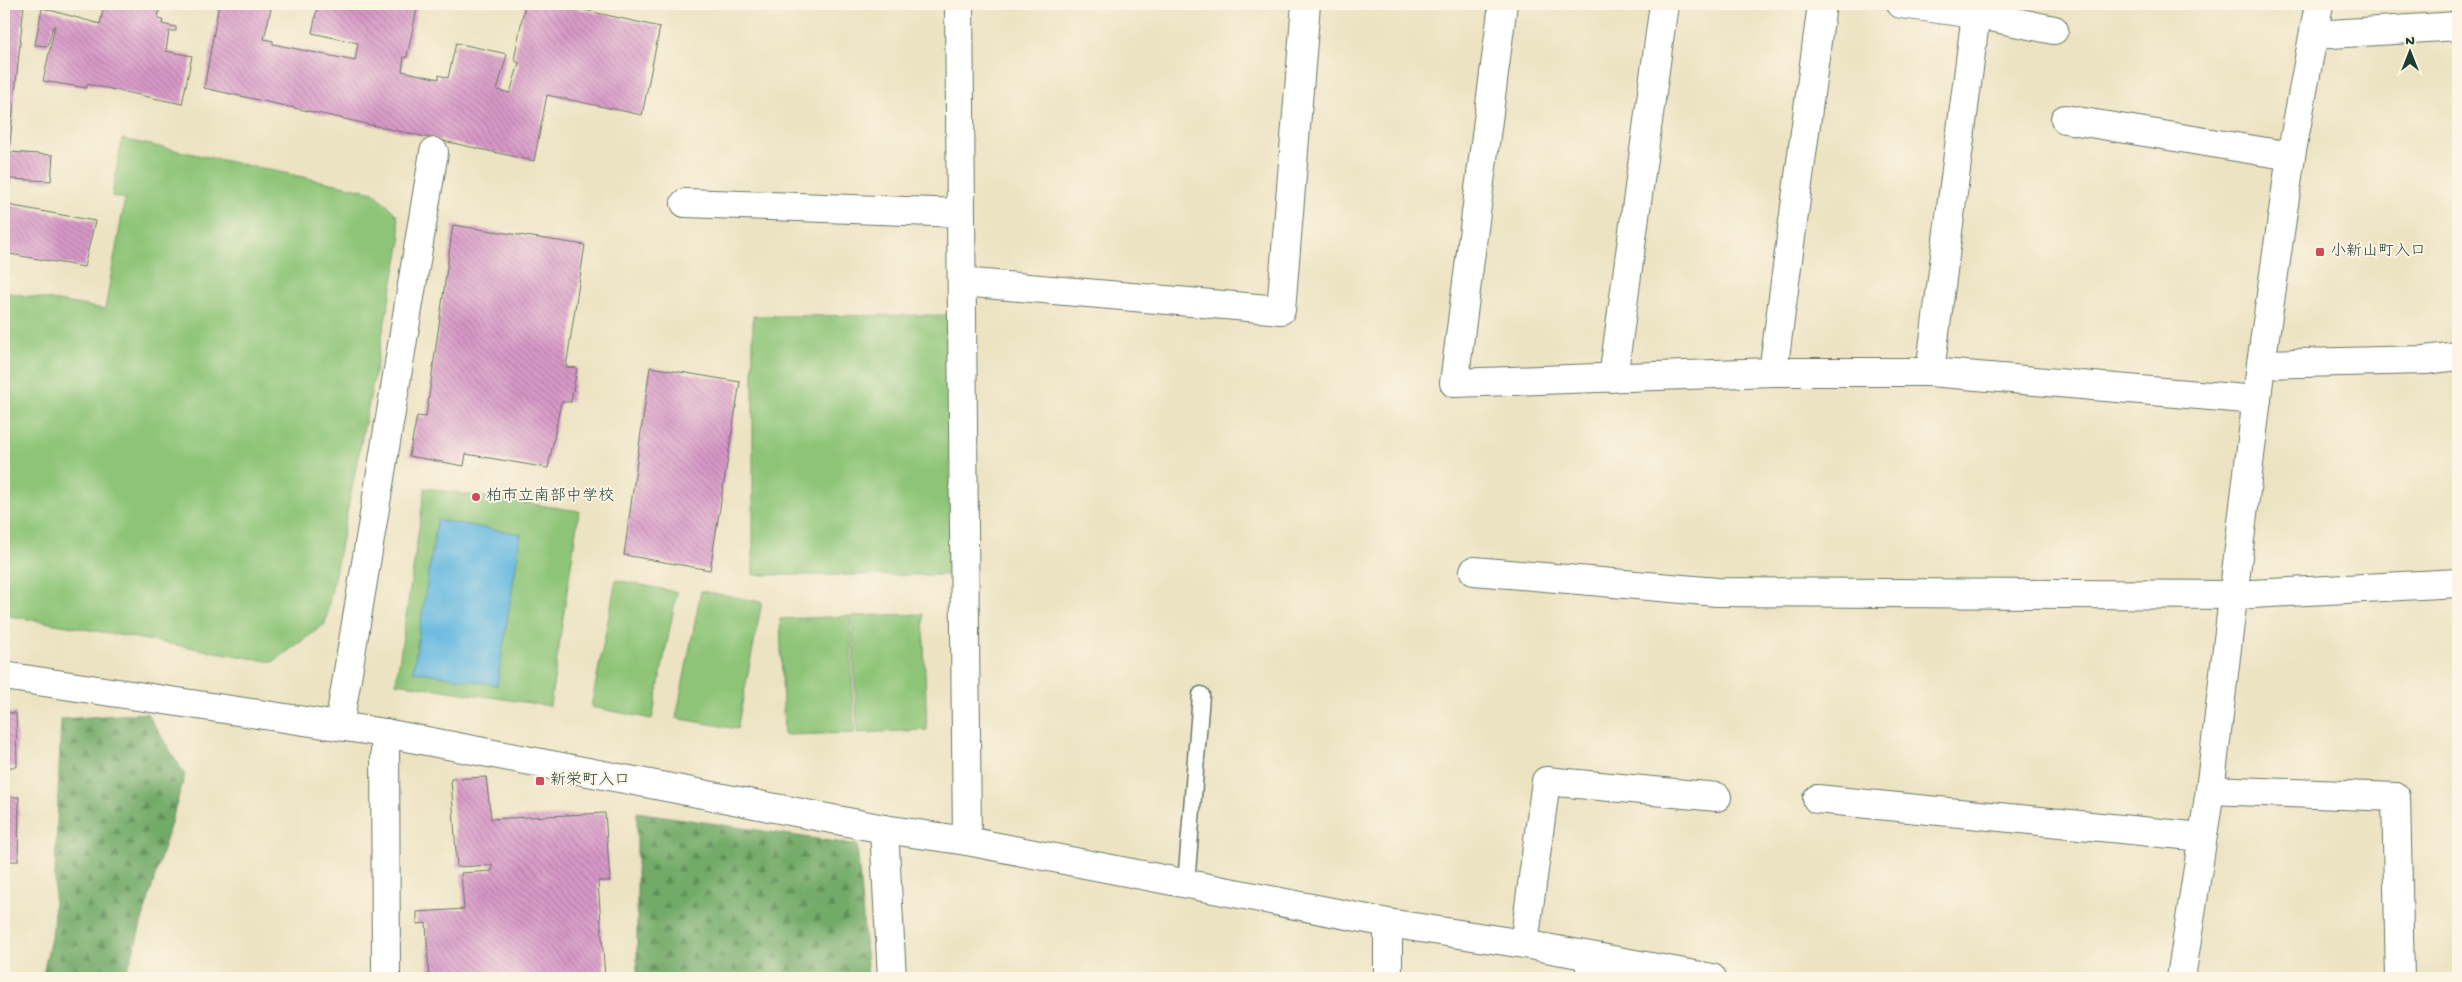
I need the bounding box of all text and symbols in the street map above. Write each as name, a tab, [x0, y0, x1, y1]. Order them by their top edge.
north arrow	[2384, 28, 2434, 78]
text: N	[2405, 33, 2415, 50]
place label: 小新山町入口	[2330, 242, 2426, 262]
marker: 小新山町入口	[2314, 246, 2326, 258]
place label: 柏市立南部中学校	[486, 486, 614, 507]
marker: 柏市立南部中学校	[470, 491, 482, 503]
place label: 新栄町入口	[550, 771, 630, 791]
marker: 新栄町入口	[534, 775, 546, 787]

